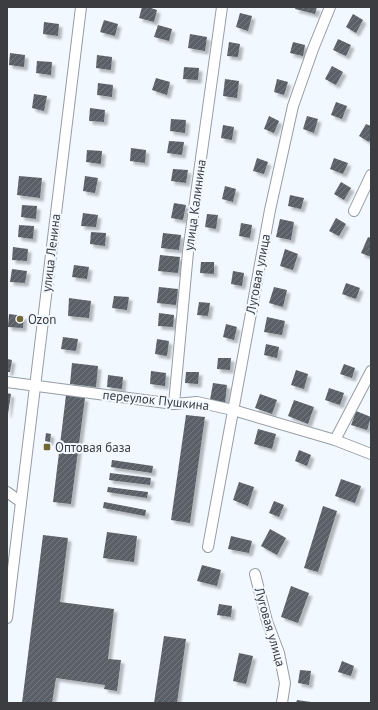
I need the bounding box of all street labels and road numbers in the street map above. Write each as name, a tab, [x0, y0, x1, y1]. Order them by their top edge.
street label: улица Калинина	[180, 158, 210, 252]
street label: улица Ленина	[38, 213, 64, 293]
street label: Луговая улица	[242, 232, 274, 317]
street label: переулок Пушкина	[102, 386, 210, 414]
street label: Луговая улица	[250, 585, 289, 668]

